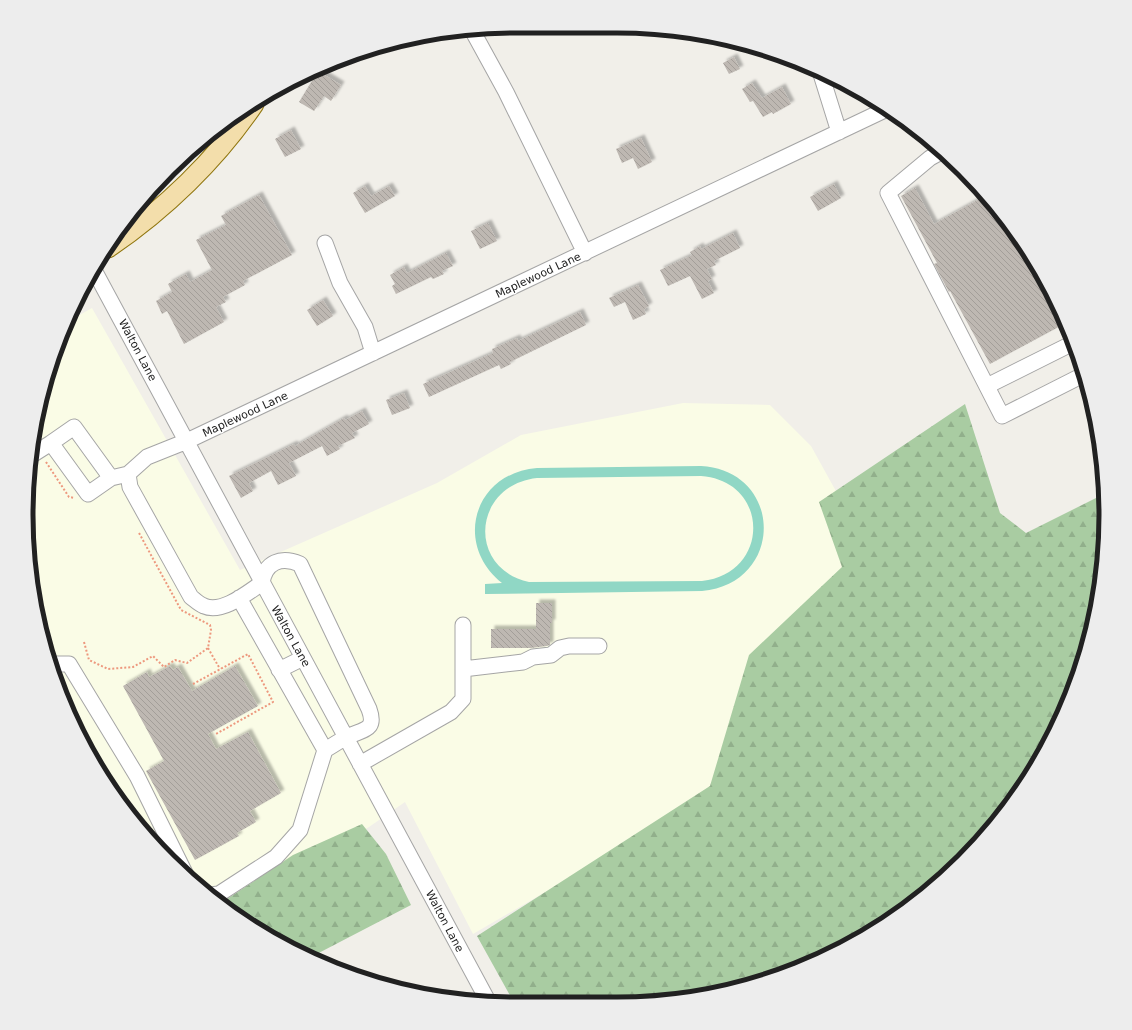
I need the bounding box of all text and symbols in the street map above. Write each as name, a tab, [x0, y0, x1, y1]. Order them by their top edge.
street label: Maplewood Lane	[494, 250, 583, 301]
street label: Walton Lane	[116, 317, 159, 384]
street label: Maplewood Lane	[201, 389, 290, 440]
street label: Walton Lane	[268, 603, 313, 669]
street label: Walton Lane	[423, 888, 466, 955]

